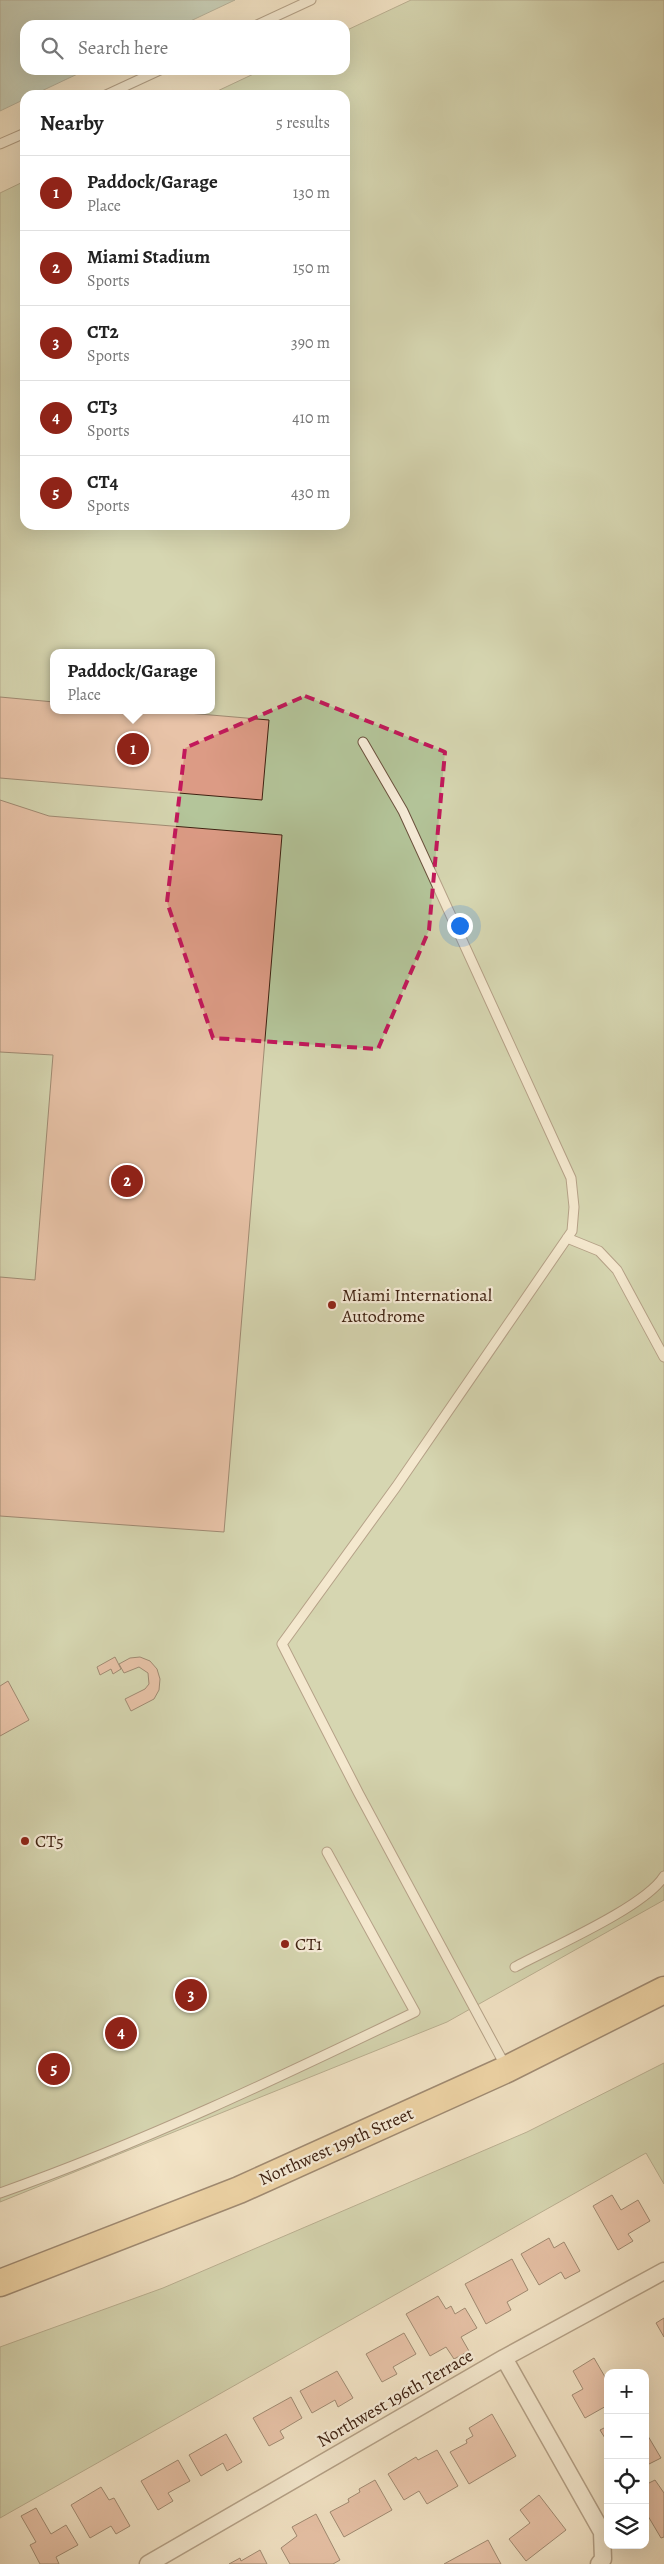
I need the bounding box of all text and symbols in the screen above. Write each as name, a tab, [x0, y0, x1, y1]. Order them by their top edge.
search box	[20, 20, 350, 75]
icon: search	[38, 34, 66, 62]
text: Search here	[78, 35, 168, 61]
text: Nearby	[40, 109, 103, 137]
text: 5 results	[276, 112, 330, 134]
text: Paddock/Garage	[87, 169, 218, 195]
text: 1	[53, 182, 59, 204]
text: 130 m	[293, 182, 330, 204]
text: Place	[87, 195, 121, 217]
text: Miami Stadium	[87, 244, 210, 270]
text: 2	[52, 257, 60, 279]
text: 150 m	[293, 257, 330, 279]
text: Sports	[87, 270, 130, 292]
text: CT2	[87, 319, 119, 345]
text: 3	[53, 332, 59, 354]
text: 390 m	[291, 332, 330, 354]
text: Sports	[87, 345, 130, 367]
text: CT3	[87, 394, 118, 420]
text: 4	[52, 407, 60, 429]
text: 410 m	[292, 407, 330, 429]
text: Sports	[87, 420, 130, 442]
text: CT4	[87, 469, 118, 495]
text: 5	[53, 482, 59, 504]
text: 430 m	[291, 482, 330, 504]
text: Sports	[87, 495, 130, 517]
popup	[50, 649, 215, 714]
text: Paddock/Garage	[67, 658, 198, 684]
text: Place	[67, 684, 101, 706]
pin: 1	[117, 730, 149, 768]
your location	[447, 913, 473, 939]
pin: 2	[111, 1162, 143, 1200]
place label: Miami International Autodrome	[341, 1283, 493, 1328]
marker: Miami International Autodrome	[326, 1299, 338, 1311]
place label: CT5	[35, 1829, 64, 1853]
marker: CT5	[19, 1835, 31, 1847]
place label: CT1	[295, 1932, 322, 1956]
marker: CT1	[279, 1938, 291, 1950]
pin: 3	[175, 1976, 207, 2014]
pin: 4	[105, 2014, 137, 2052]
pin: 5	[38, 2050, 70, 2088]
street label: Northwest 199th Street	[255, 2101, 417, 2191]
street label: Northwest 196th Terrace	[312, 2343, 478, 2453]
map controls	[604, 2369, 649, 2549]
button: +	[604, 2369, 649, 2414]
button: −	[604, 2414, 649, 2459]
button: locate	[604, 2459, 649, 2504]
button: layers	[604, 2504, 649, 2549]

